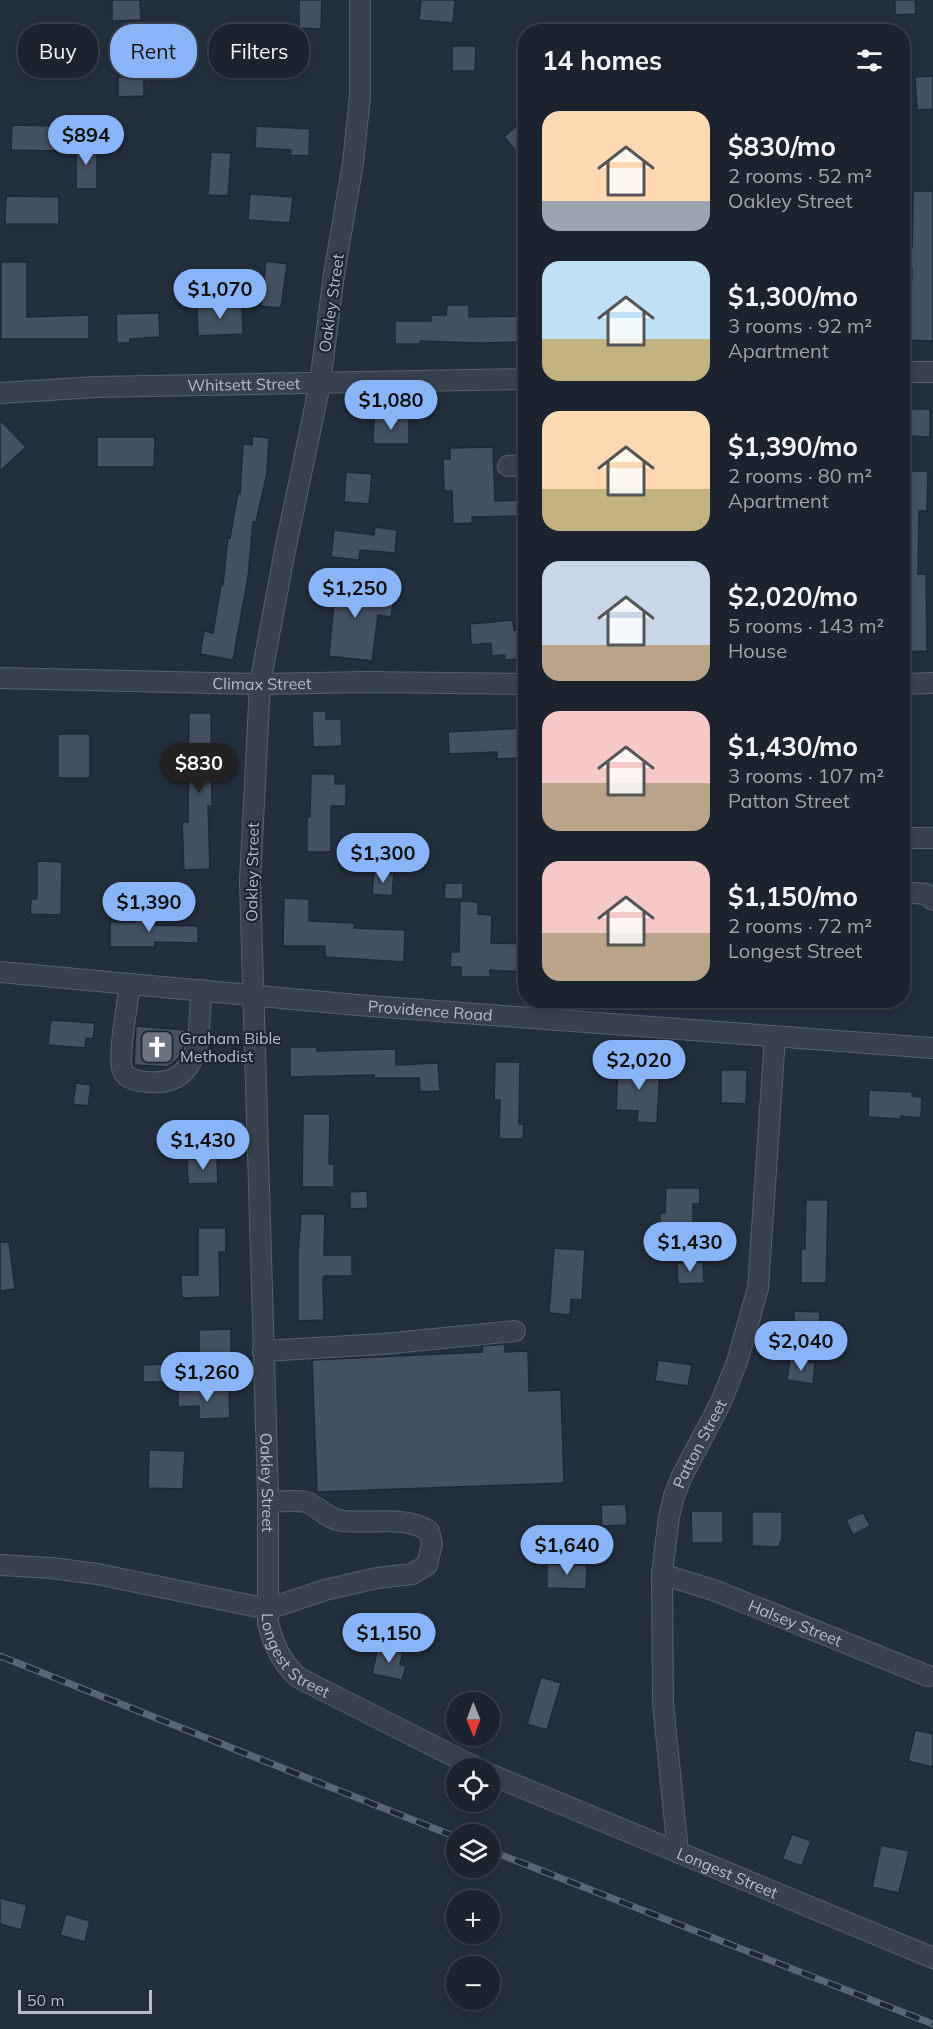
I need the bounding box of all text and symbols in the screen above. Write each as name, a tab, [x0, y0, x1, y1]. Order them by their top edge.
chip: Buy	[18, 24, 98, 78]
chip: Rent	[110, 24, 197, 78]
chip: Filters	[209, 24, 309, 78]
text: 14 homes	[542, 44, 662, 77]
icon: filters	[853, 44, 886, 77]
pin: $894	[50, 115, 122, 166]
text: $894	[62, 122, 110, 147]
text: $830/mo	[728, 130, 836, 163]
icon: home	[590, 135, 662, 207]
text: 2 rooms · 52 m²	[728, 163, 872, 188]
text: Oakley Street	[728, 188, 852, 213]
street label: Oakley Street	[314, 252, 348, 354]
pin: $1,070	[171, 269, 269, 320]
text: $1,070	[188, 276, 252, 301]
text: $1,300/mo	[728, 280, 858, 313]
icon: home	[590, 285, 662, 357]
text: 3 rooms · 92 m²	[728, 313, 872, 338]
text: Apartment	[728, 338, 829, 363]
street label: Whitsett Street	[187, 373, 301, 395]
pin: $1,080	[342, 380, 440, 431]
text: $1,080	[359, 387, 423, 412]
text: $1,390/mo	[728, 430, 858, 463]
icon: home	[590, 435, 662, 507]
text: 2 rooms · 80 m²	[728, 463, 872, 488]
text: Apartment	[728, 488, 829, 513]
pin: $1,250	[306, 568, 404, 619]
text: $1,250	[323, 575, 387, 600]
text: $2,020/mo	[728, 580, 858, 613]
icon: home	[590, 585, 662, 657]
text: 5 rooms · 143 m²	[728, 613, 884, 638]
text: House	[728, 638, 787, 663]
street label: Climax Street	[212, 673, 312, 694]
text: $1,430/mo	[728, 730, 858, 763]
icon: home	[590, 735, 662, 807]
pin: $830	[163, 743, 235, 794]
text: $830	[175, 750, 223, 775]
text: 3 rooms · 107 m²	[728, 763, 884, 788]
text: Patton Street	[728, 788, 850, 813]
street label: Oakley Street	[241, 822, 263, 922]
pin: $1,300	[334, 833, 432, 884]
text: $1,300	[351, 840, 415, 865]
text: $1,150/mo	[728, 880, 858, 913]
pin: $1,390	[100, 882, 198, 933]
icon: home	[590, 885, 662, 957]
text: $1,390	[117, 889, 181, 914]
text: 2 rooms · 72 m²	[728, 913, 872, 938]
text: Longest Street	[728, 938, 862, 963]
street label: Providence Road	[367, 996, 493, 1025]
place label: Graham Bible Methodist	[180, 1028, 281, 1066]
church icon: Graham Bible Methodist	[139, 1029, 175, 1065]
pin: $2,020	[590, 1040, 688, 1091]
text: $2,020	[607, 1047, 671, 1072]
pin: $1,430	[154, 1120, 252, 1171]
text: $1,430	[171, 1127, 235, 1152]
pin: $1,430	[641, 1222, 739, 1273]
text: $1,430	[658, 1229, 722, 1254]
pin: $2,040	[752, 1321, 850, 1372]
text: $2,040	[769, 1328, 833, 1353]
pin: $1,260	[158, 1352, 256, 1403]
text: $1,260	[175, 1359, 239, 1384]
street label: Patton Street	[668, 1395, 731, 1491]
street label: Oakley Street	[256, 1433, 278, 1533]
pin: $1,640	[518, 1525, 616, 1576]
text: $1,640	[535, 1532, 599, 1557]
street label: Halsey Street	[745, 1595, 845, 1651]
street label: Longest Street	[258, 1613, 334, 1702]
pin: $1,150	[340, 1613, 438, 1664]
text: $1,150	[357, 1620, 421, 1645]
north arrow	[446, 1692, 500, 1746]
map controls	[446, 1692, 500, 2010]
button: locate	[446, 1758, 500, 1812]
button: layers	[446, 1824, 500, 1878]
street label: Longest Street	[674, 1843, 781, 1903]
button: +	[446, 1890, 500, 1944]
button: −	[446, 1956, 500, 2010]
scale bar	[18, 1987, 152, 2014]
text: 50 m	[27, 1990, 64, 2010]

